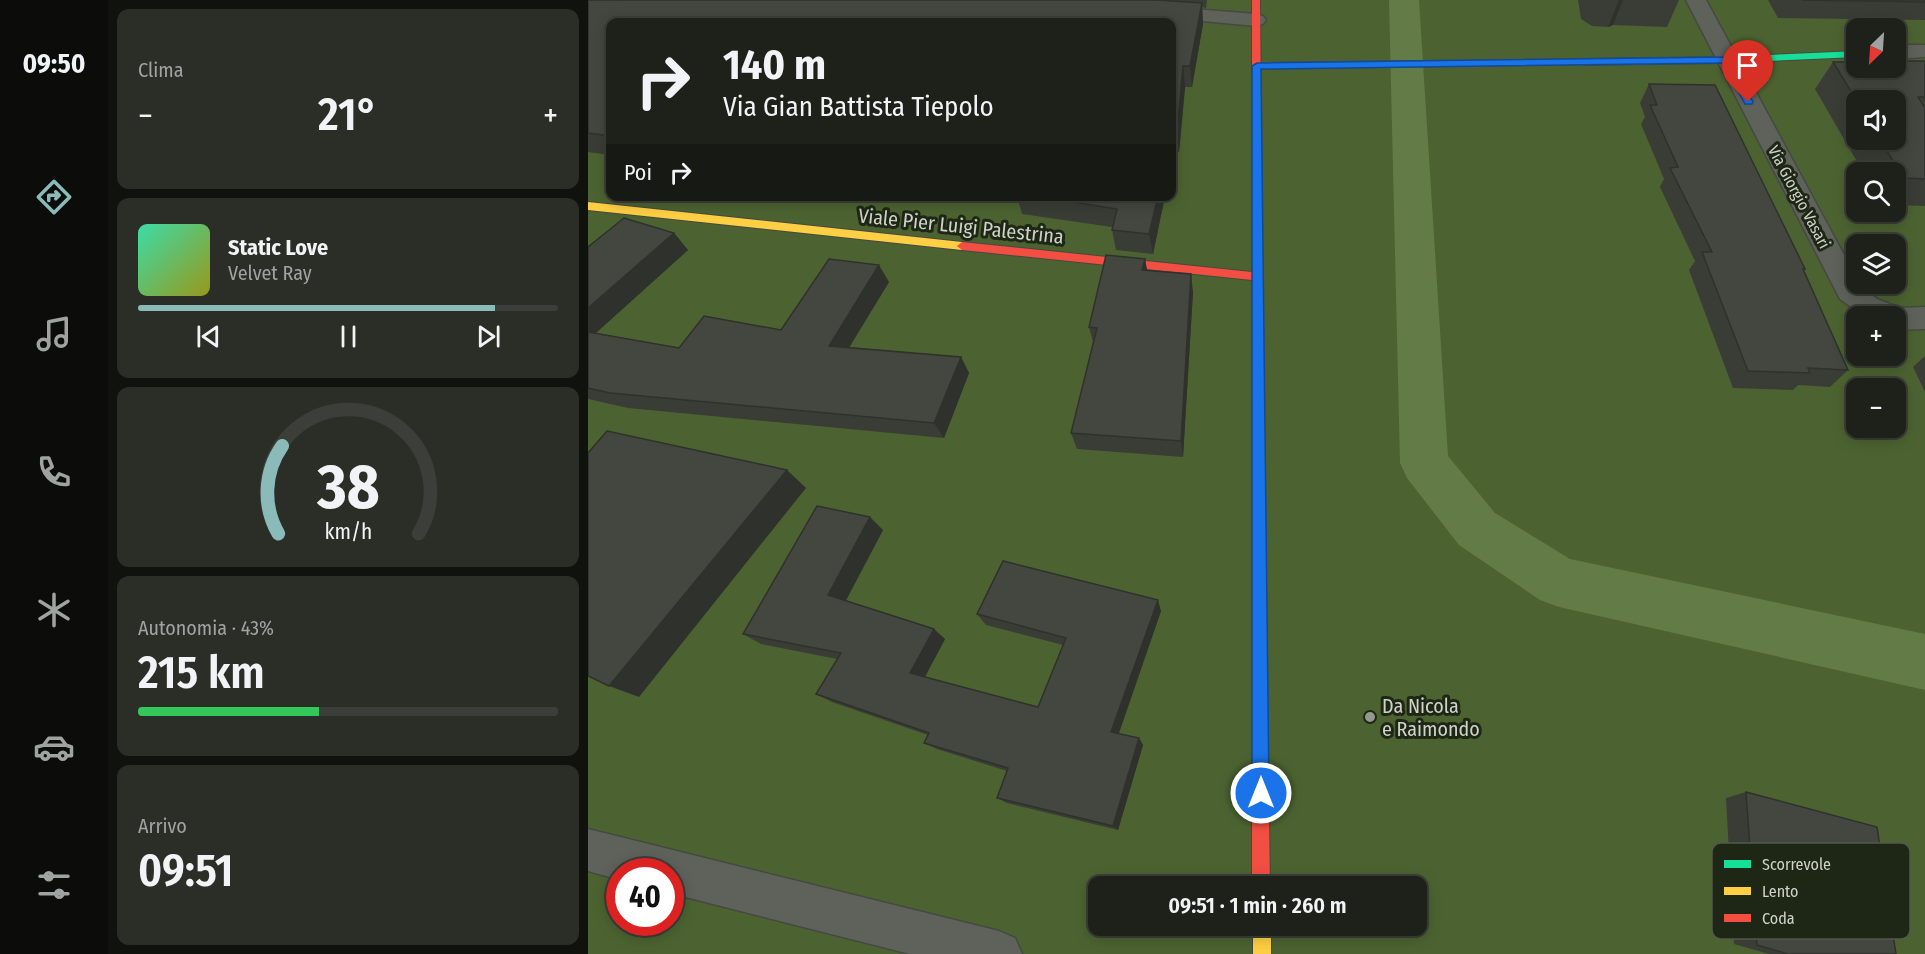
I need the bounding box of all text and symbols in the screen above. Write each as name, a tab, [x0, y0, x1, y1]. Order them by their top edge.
north arrow	[1846, 18, 1906, 78]
map controls	[1846, 18, 1906, 438]
text: 140 m	[723, 40, 826, 90]
pin	[1722, 40, 1773, 102]
icon: right	[624, 42, 702, 120]
text: 09:50	[23, 48, 85, 80]
icon: arrive	[1731, 49, 1764, 82]
text: Clima	[138, 58, 183, 82]
text: 21°	[318, 88, 378, 142]
button: sound	[1846, 90, 1906, 150]
text: Via Gian Battista Tiepolo	[723, 91, 994, 123]
text: −	[138, 96, 153, 136]
text: +	[543, 96, 558, 136]
street label: Via Giorgio Vasari	[1764, 142, 1834, 252]
icon: right	[664, 156, 697, 189]
text: Poi	[624, 159, 652, 186]
button: search	[1846, 162, 1906, 222]
icon: directions	[33, 176, 75, 218]
street label: Viale Pier Luigi Palestrina	[857, 203, 1065, 249]
text: Static Love	[228, 234, 328, 261]
button: layers	[1846, 234, 1906, 294]
text: Velvet Ray	[228, 261, 312, 285]
button: +	[1846, 306, 1906, 366]
icon: music	[33, 313, 75, 355]
icon: previous	[192, 320, 225, 353]
icon: pause	[332, 320, 365, 353]
icon: next	[472, 320, 505, 353]
button: −	[1846, 378, 1906, 438]
text: 38	[316, 450, 379, 525]
icon: phone	[33, 451, 75, 493]
text: km/h	[324, 519, 372, 545]
icon: climate	[33, 589, 75, 631]
text: Autonomia · 43%	[138, 616, 274, 640]
text: 215 km	[138, 646, 265, 700]
place label: Da Nicola e Raimondo	[1382, 694, 1480, 741]
marker: Da Nicola e Raimondo	[1363, 710, 1377, 724]
icon: car	[33, 726, 75, 768]
position arrow	[1229, 761, 1293, 825]
text: Arrivo	[138, 814, 187, 838]
legend	[1712, 843, 1910, 939]
text: 09:51	[138, 844, 233, 898]
text: Scorrevole	[1762, 855, 1831, 874]
speed limit sign: 40	[606, 858, 684, 936]
icon: filters	[33, 864, 75, 906]
text: Lento	[1762, 882, 1798, 901]
text: 09:51 · 1 min · 260 m	[1168, 892, 1347, 919]
text: Coda	[1762, 909, 1795, 928]

